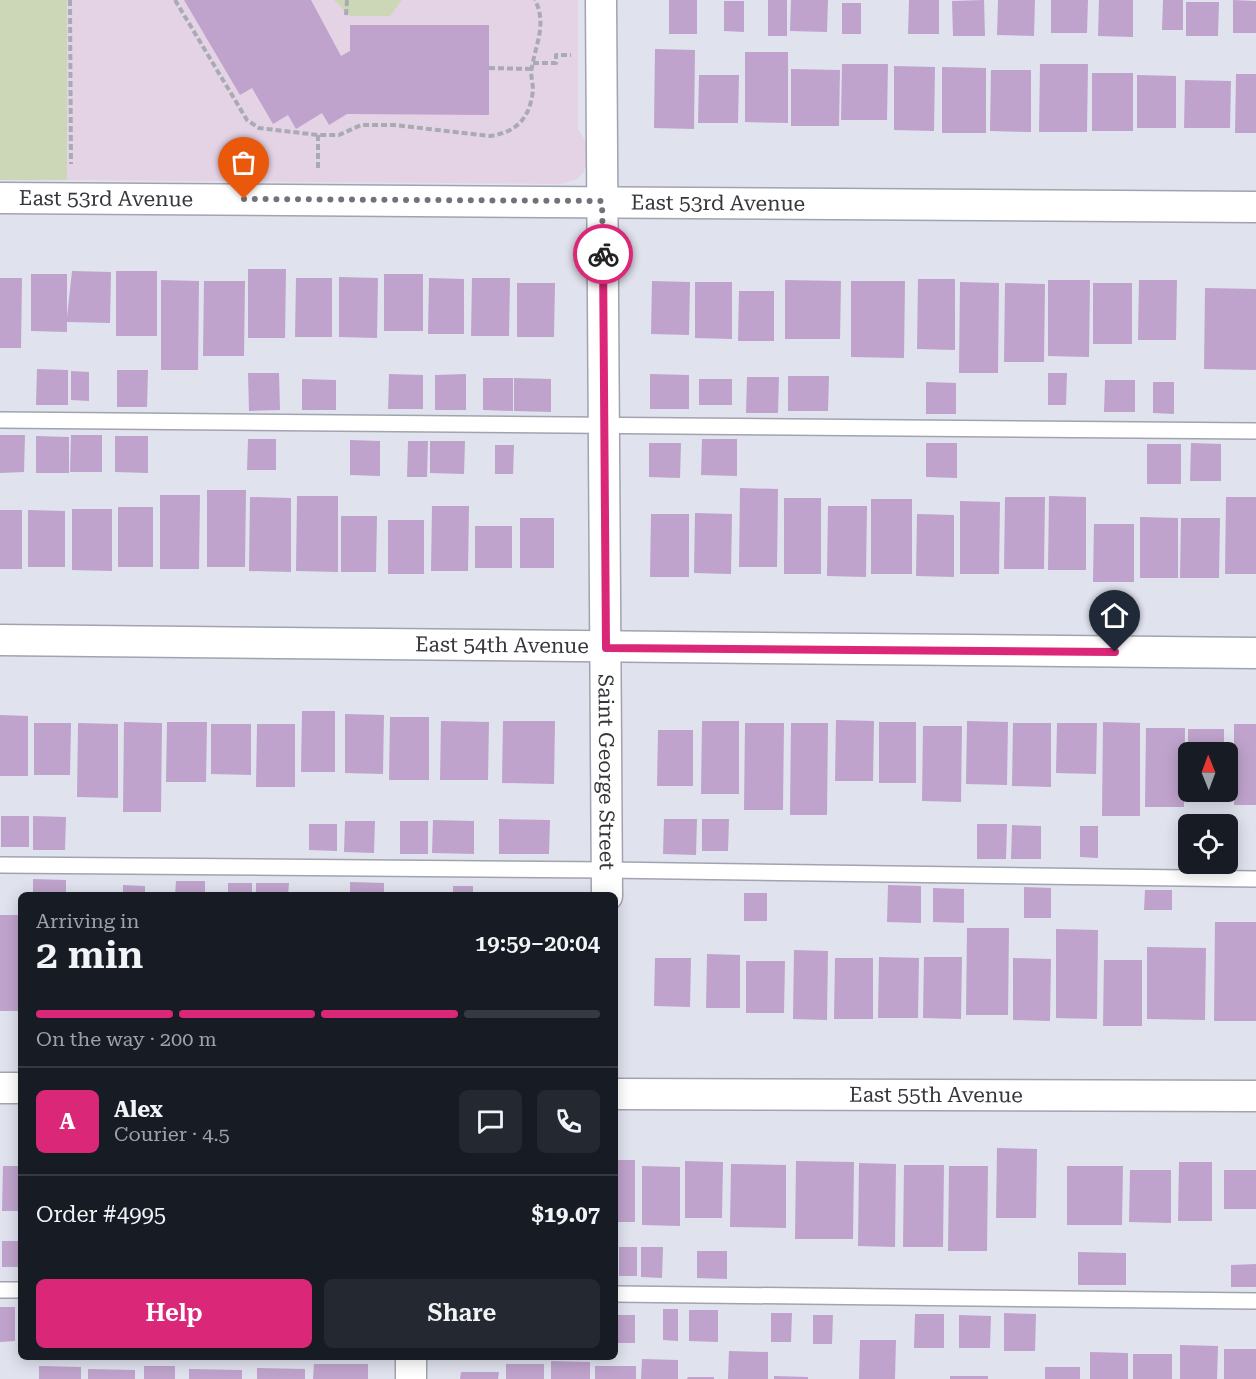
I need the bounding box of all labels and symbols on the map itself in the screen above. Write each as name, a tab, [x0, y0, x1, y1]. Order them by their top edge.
pin	[218, 137, 269, 199]
street label: East 53rd Avenue	[19, 186, 193, 211]
street label: East 53rd Avenue	[631, 191, 805, 216]
courier	[573, 224, 633, 284]
pin	[1089, 590, 1140, 652]
street label: East 54th Avenue	[415, 632, 589, 658]
street label: Saint George Street	[594, 674, 619, 870]
north arrow	[1178, 742, 1238, 802]
street label: East 55th Avenue	[849, 1083, 1023, 1107]

